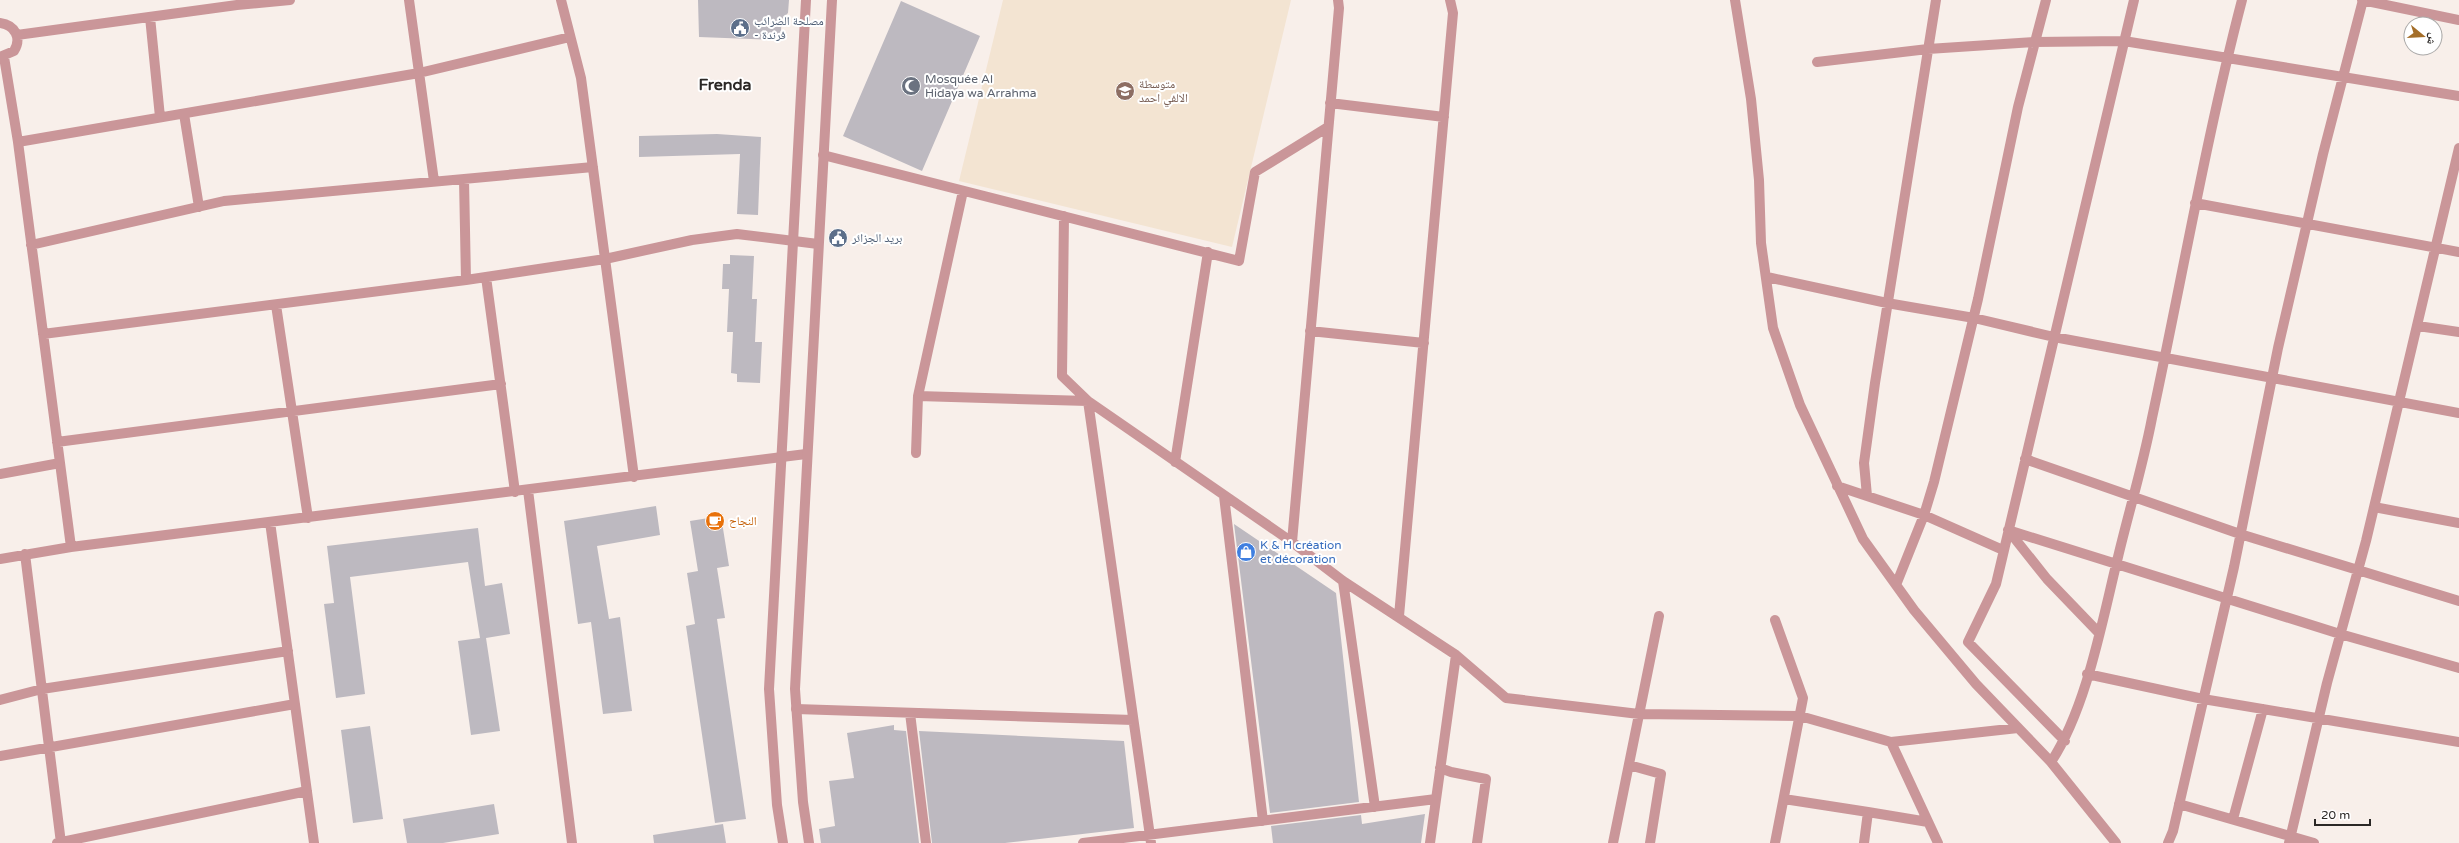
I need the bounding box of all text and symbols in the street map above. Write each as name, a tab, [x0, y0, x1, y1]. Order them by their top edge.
place label: مصلحة الضرائب - فرندة	[754, 14, 824, 42]
north arrow	[2403, 16, 2443, 56]
public building icon: مصلحة الضرائب - فرندة	[729, 17, 751, 39]
text: ش	[2423, 31, 2440, 47]
place label: Mosquée Al Hidaya wa Arrahma	[925, 72, 1037, 100]
district label: Frenda	[698, 75, 752, 95]
mosque icon: Mosquée Al Hidaya wa Arrahma	[900, 75, 922, 97]
place label: متوسطة الالفي احمد	[1139, 77, 1188, 108]
school or university icon: متوسطة الالفي احمد	[1114, 80, 1136, 102]
public building icon: بريد الجزائر	[827, 227, 849, 249]
place label: بريد الجزائر	[851, 231, 902, 245]
cafe icon: النجاح	[704, 510, 726, 532]
place label: النجاح	[729, 514, 757, 528]
place label: K & H création et décoration	[1260, 538, 1342, 566]
shop icon: K & H création et décoration	[1235, 541, 1257, 563]
scale bar	[2315, 801, 2370, 827]
text: 20 m	[2321, 808, 2350, 822]

